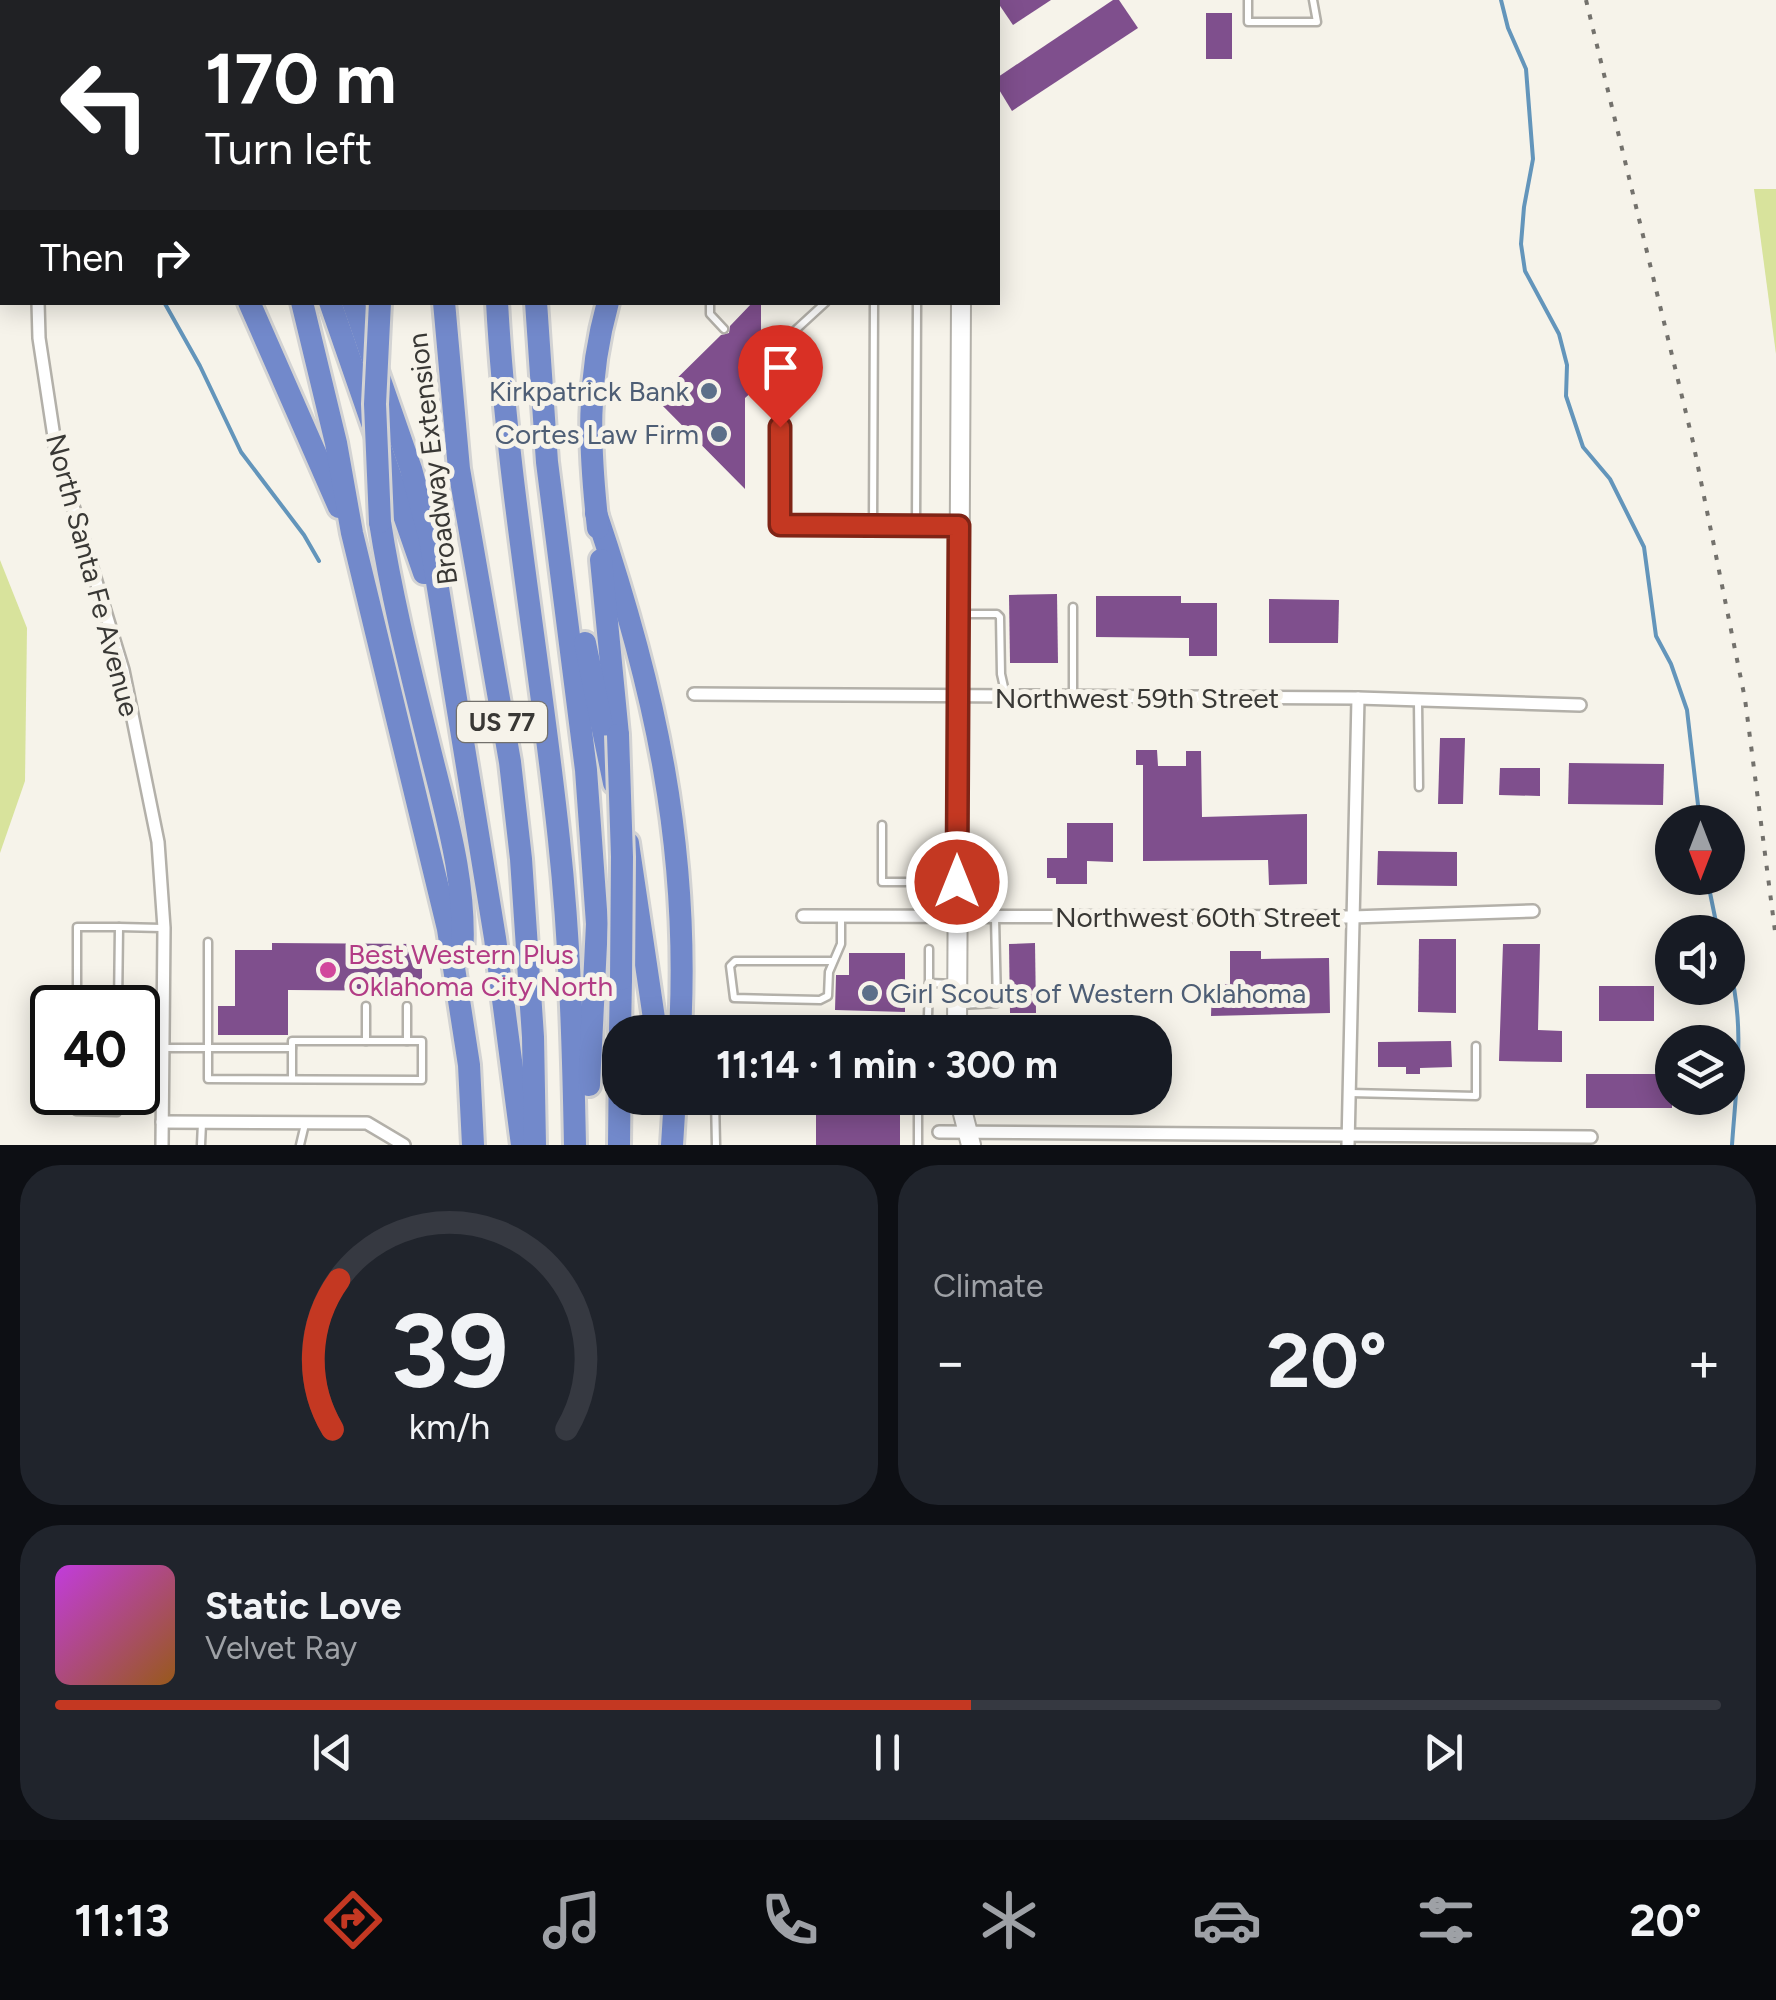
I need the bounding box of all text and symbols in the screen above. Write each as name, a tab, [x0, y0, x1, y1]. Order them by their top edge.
text: 170 m	[205, 36, 397, 121]
icon: left	[40, 40, 170, 170]
text: Turn left	[205, 121, 372, 175]
icon: right	[144, 230, 199, 285]
text: Then	[40, 235, 124, 281]
pin	[738, 325, 823, 428]
street label: Broadway Extension	[400, 331, 464, 587]
icon: arrive	[753, 340, 808, 395]
place label: Kirkpatrick Bank	[489, 374, 689, 408]
marker: Kirkpatrick Bank	[698, 380, 720, 402]
place label: Cortes Law Firm	[495, 417, 699, 451]
marker: Cortes Law Firm	[708, 423, 730, 445]
street label: North Santa Fe Avenue	[39, 430, 147, 720]
street label: Northwest 59th Street	[995, 681, 1279, 715]
road number: US 77	[457, 702, 547, 742]
north arrow	[1655, 805, 1745, 895]
map controls	[1655, 805, 1745, 1115]
position arrow	[905, 830, 1009, 934]
street label: Northwest 60th Street	[1055, 900, 1341, 934]
button: sound	[1655, 915, 1745, 1005]
place label: Best Western Plus Oklahoma City North	[348, 937, 613, 1003]
marker: Best Western Plus Oklahoma City North	[317, 959, 339, 981]
place label: Girl Scouts of Western Oklahoma	[890, 976, 1306, 1010]
marker: Girl Scouts of Western Oklahoma	[859, 982, 881, 1004]
speed limit sign: 40	[30, 985, 160, 1115]
button: layers	[1655, 1025, 1745, 1115]
text: 11:14 · 1 min · 300 m	[716, 1042, 1058, 1088]
text: Climate	[933, 1267, 1044, 1305]
text: 39	[390, 1288, 508, 1413]
text: 20°	[1267, 1316, 1387, 1406]
text: −	[933, 1329, 967, 1395]
text: +	[1687, 1329, 1721, 1395]
text: km/h	[408, 1405, 490, 1448]
text: Static Love	[205, 1583, 402, 1629]
text: Velvet Ray	[205, 1629, 357, 1667]
icon: previous	[305, 1725, 360, 1780]
icon: pause	[860, 1725, 915, 1780]
icon: next	[1416, 1725, 1471, 1780]
icon: directions	[318, 1885, 388, 1955]
icon: music	[537, 1885, 607, 1955]
icon: phone	[755, 1885, 825, 1955]
icon: climate	[974, 1885, 1044, 1955]
icon: car	[1192, 1885, 1262, 1955]
icon: filters	[1411, 1885, 1481, 1955]
text: 11:13	[74, 1893, 170, 1947]
text: 20°	[1629, 1893, 1702, 1947]

